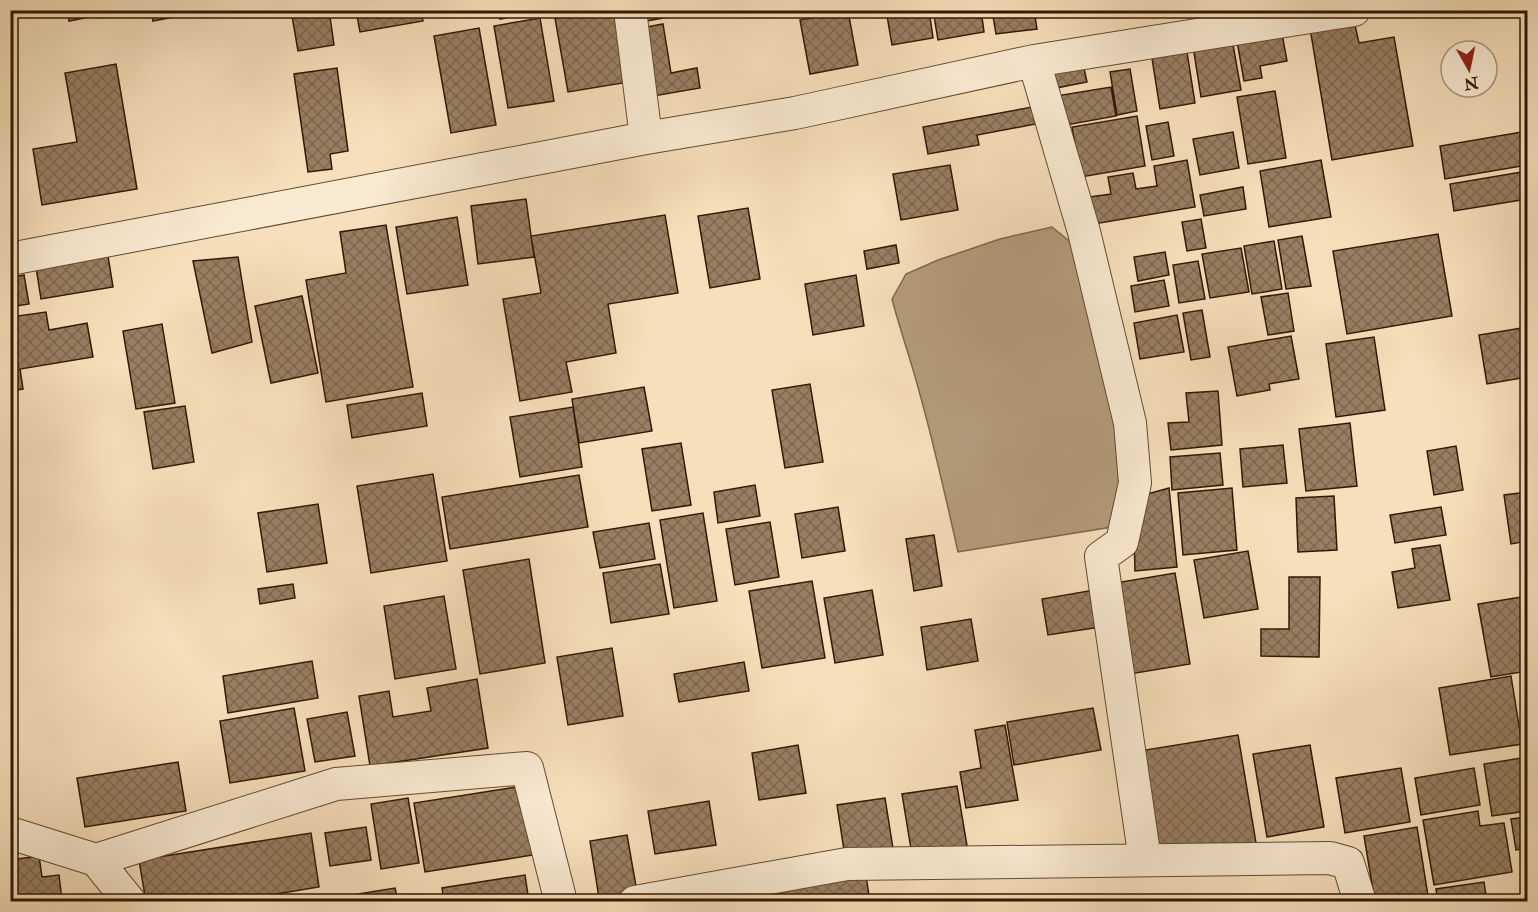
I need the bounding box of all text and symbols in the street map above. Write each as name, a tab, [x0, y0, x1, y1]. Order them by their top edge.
north arrow	[1439, 39, 1499, 99]
text: N	[1462, 72, 1481, 94]

